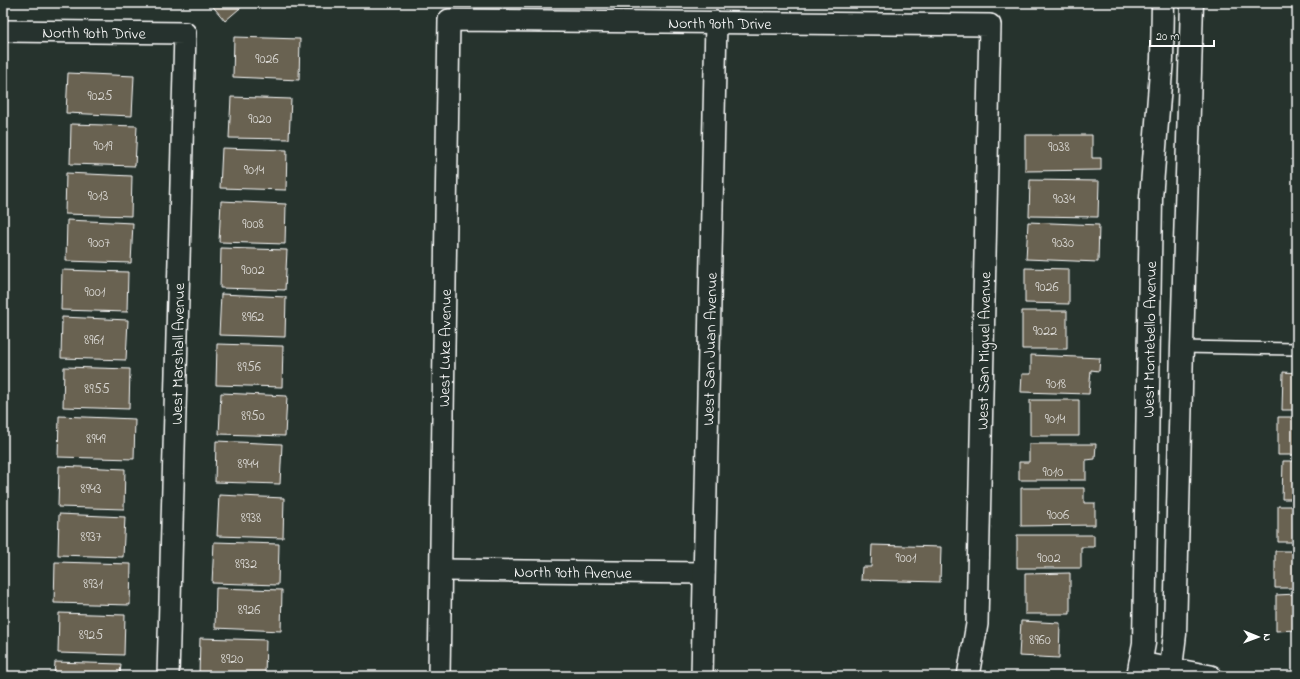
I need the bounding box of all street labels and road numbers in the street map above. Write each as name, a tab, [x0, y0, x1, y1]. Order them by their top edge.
street label: North 90th Drive	[668, 12, 772, 37]
street label: North 90th Drive	[42, 21, 147, 47]
street label: West Montebello Avenue	[1138, 260, 1164, 418]
street label: West San Juan Avenue	[697, 271, 725, 426]
street label: West San Miguel Avenue	[972, 271, 998, 430]
street label: West Marshall Avenue	[166, 282, 192, 425]
street label: West Luke Avenue	[433, 288, 459, 407]
street label: North 90th Avenue	[514, 561, 633, 586]

